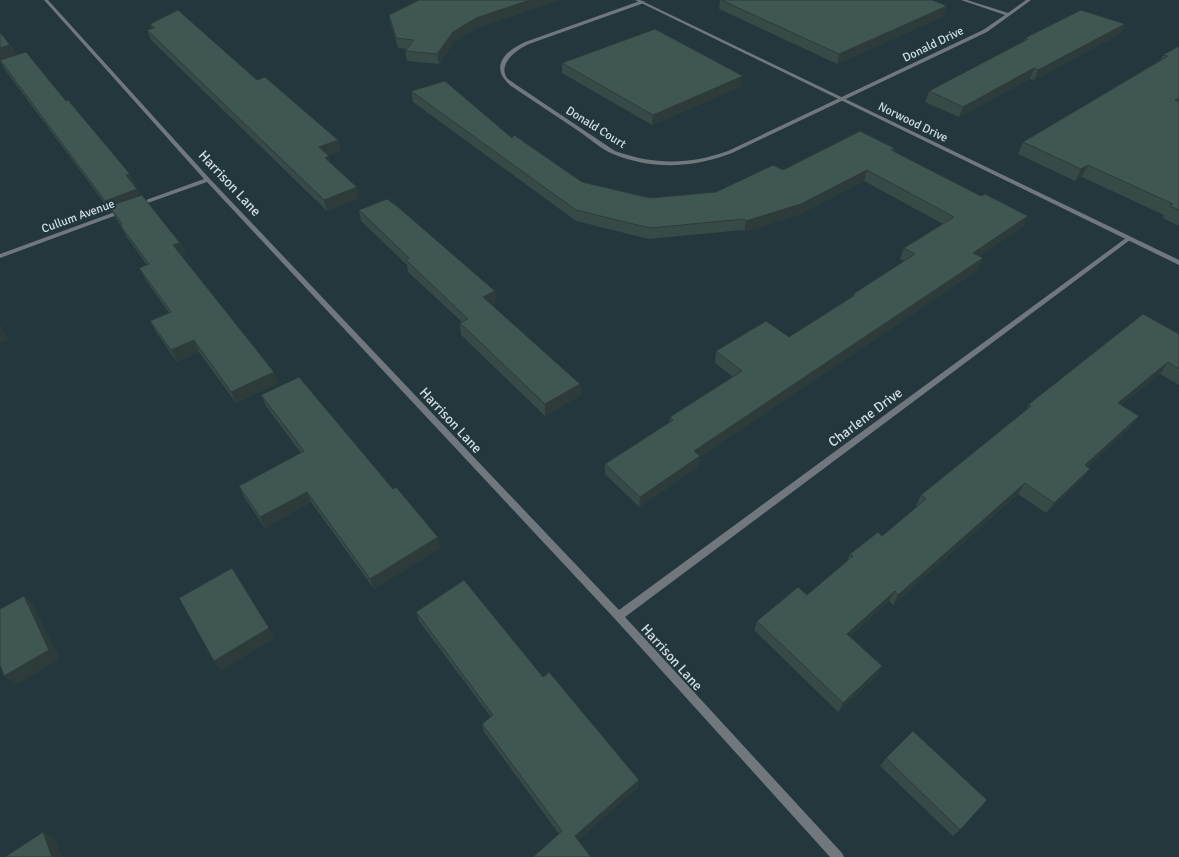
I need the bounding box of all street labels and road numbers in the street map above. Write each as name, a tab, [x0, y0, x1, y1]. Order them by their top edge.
street label: Donald Drive	[900, 23, 966, 66]
street label: Norwood Drive	[875, 99, 950, 146]
street label: Donald Court	[563, 103, 629, 152]
street label: Harrison Lane	[195, 147, 264, 220]
street label: Cullum Avenue	[40, 196, 117, 237]
street label: Harrison Lane	[416, 384, 485, 457]
street label: Charlene Drive	[825, 384, 906, 451]
street label: Harrison Lane	[637, 620, 706, 694]

